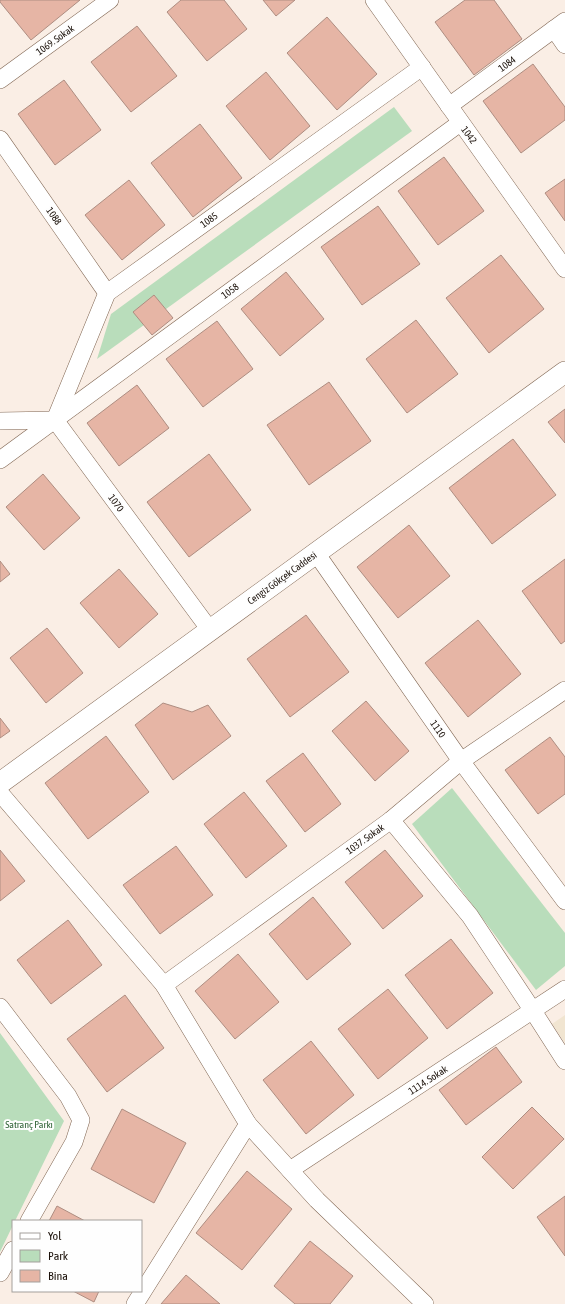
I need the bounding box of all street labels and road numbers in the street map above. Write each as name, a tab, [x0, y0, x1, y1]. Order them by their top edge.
street label: 1069. Sokak	[34, 22, 77, 57]
street label: 1084	[496, 54, 518, 74]
street label: 1042	[459, 124, 479, 146]
street label: 1088	[44, 205, 64, 227]
street label: 1085	[198, 210, 220, 230]
street label: 1058	[219, 281, 241, 301]
street label: 1070	[106, 492, 126, 514]
street label: Cengiz Gökçek Caddesi	[245, 549, 319, 607]
street label: 1110	[428, 718, 448, 740]
street label: 1037. Sokak	[344, 821, 387, 856]
street label: 1114. Sokak	[406, 1063, 450, 1097]

